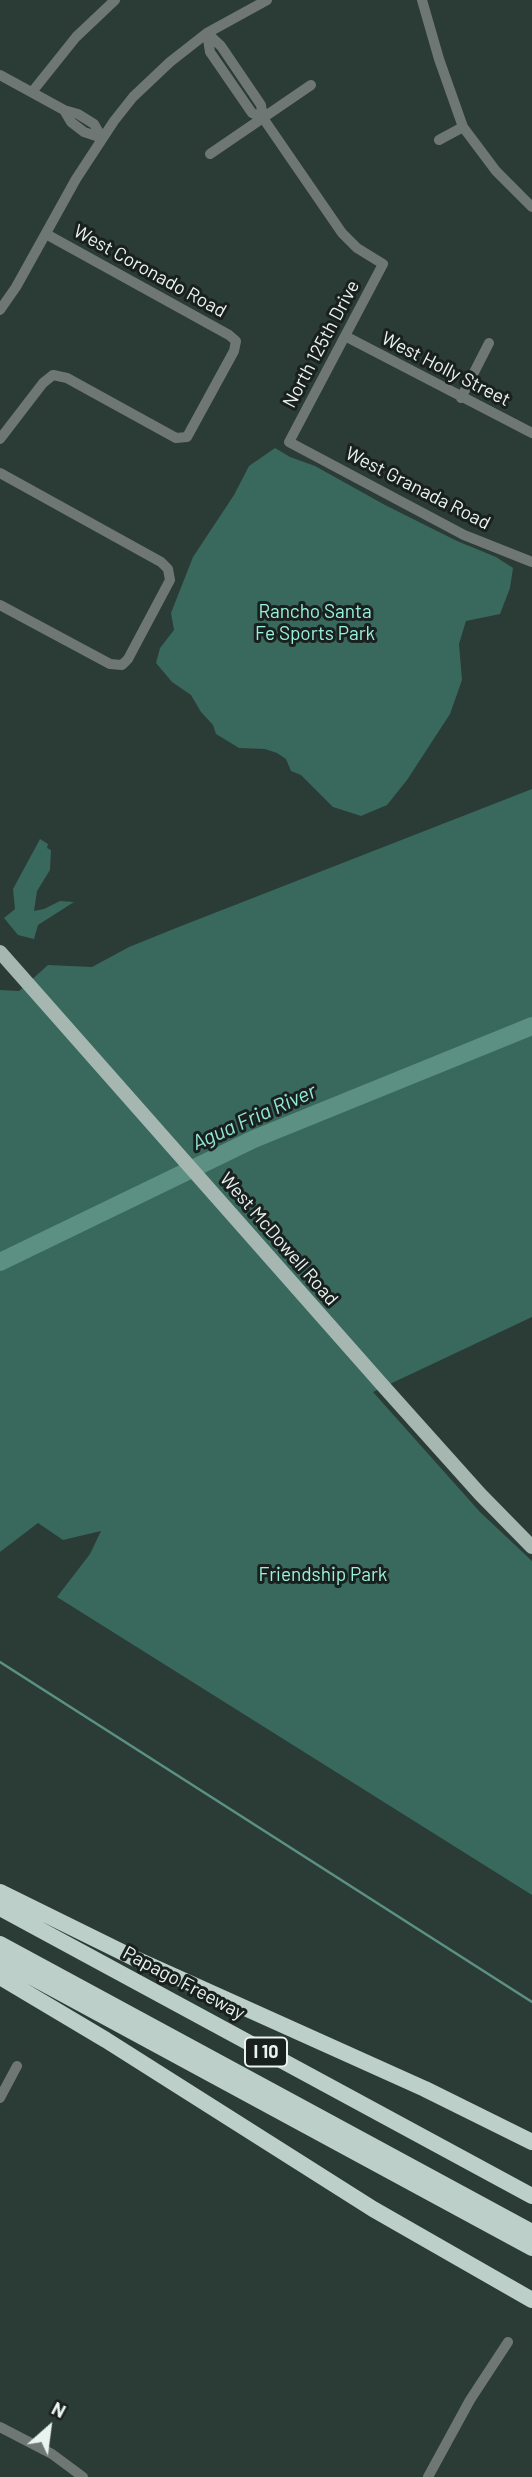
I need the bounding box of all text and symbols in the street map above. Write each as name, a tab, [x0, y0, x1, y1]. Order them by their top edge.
street label: West Coronado Road	[70, 220, 230, 322]
street label: North 125th Drive	[278, 276, 364, 412]
street label: West Holly Street	[378, 327, 514, 411]
street label: West Granada Road	[342, 442, 494, 534]
park label: Rancho Santa Fe Sports Park	[255, 601, 375, 645]
water label: Agua Fria River	[188, 1078, 320, 1156]
street label: West McDowell Road	[215, 1168, 343, 1310]
park label: Friendship Park	[259, 1564, 387, 1586]
street label: Papago Freeway	[119, 1941, 249, 2025]
road number: I 10	[245, 2038, 287, 2066]
north arrow	[14, 2393, 84, 2463]
text: N	[48, 2396, 70, 2422]

